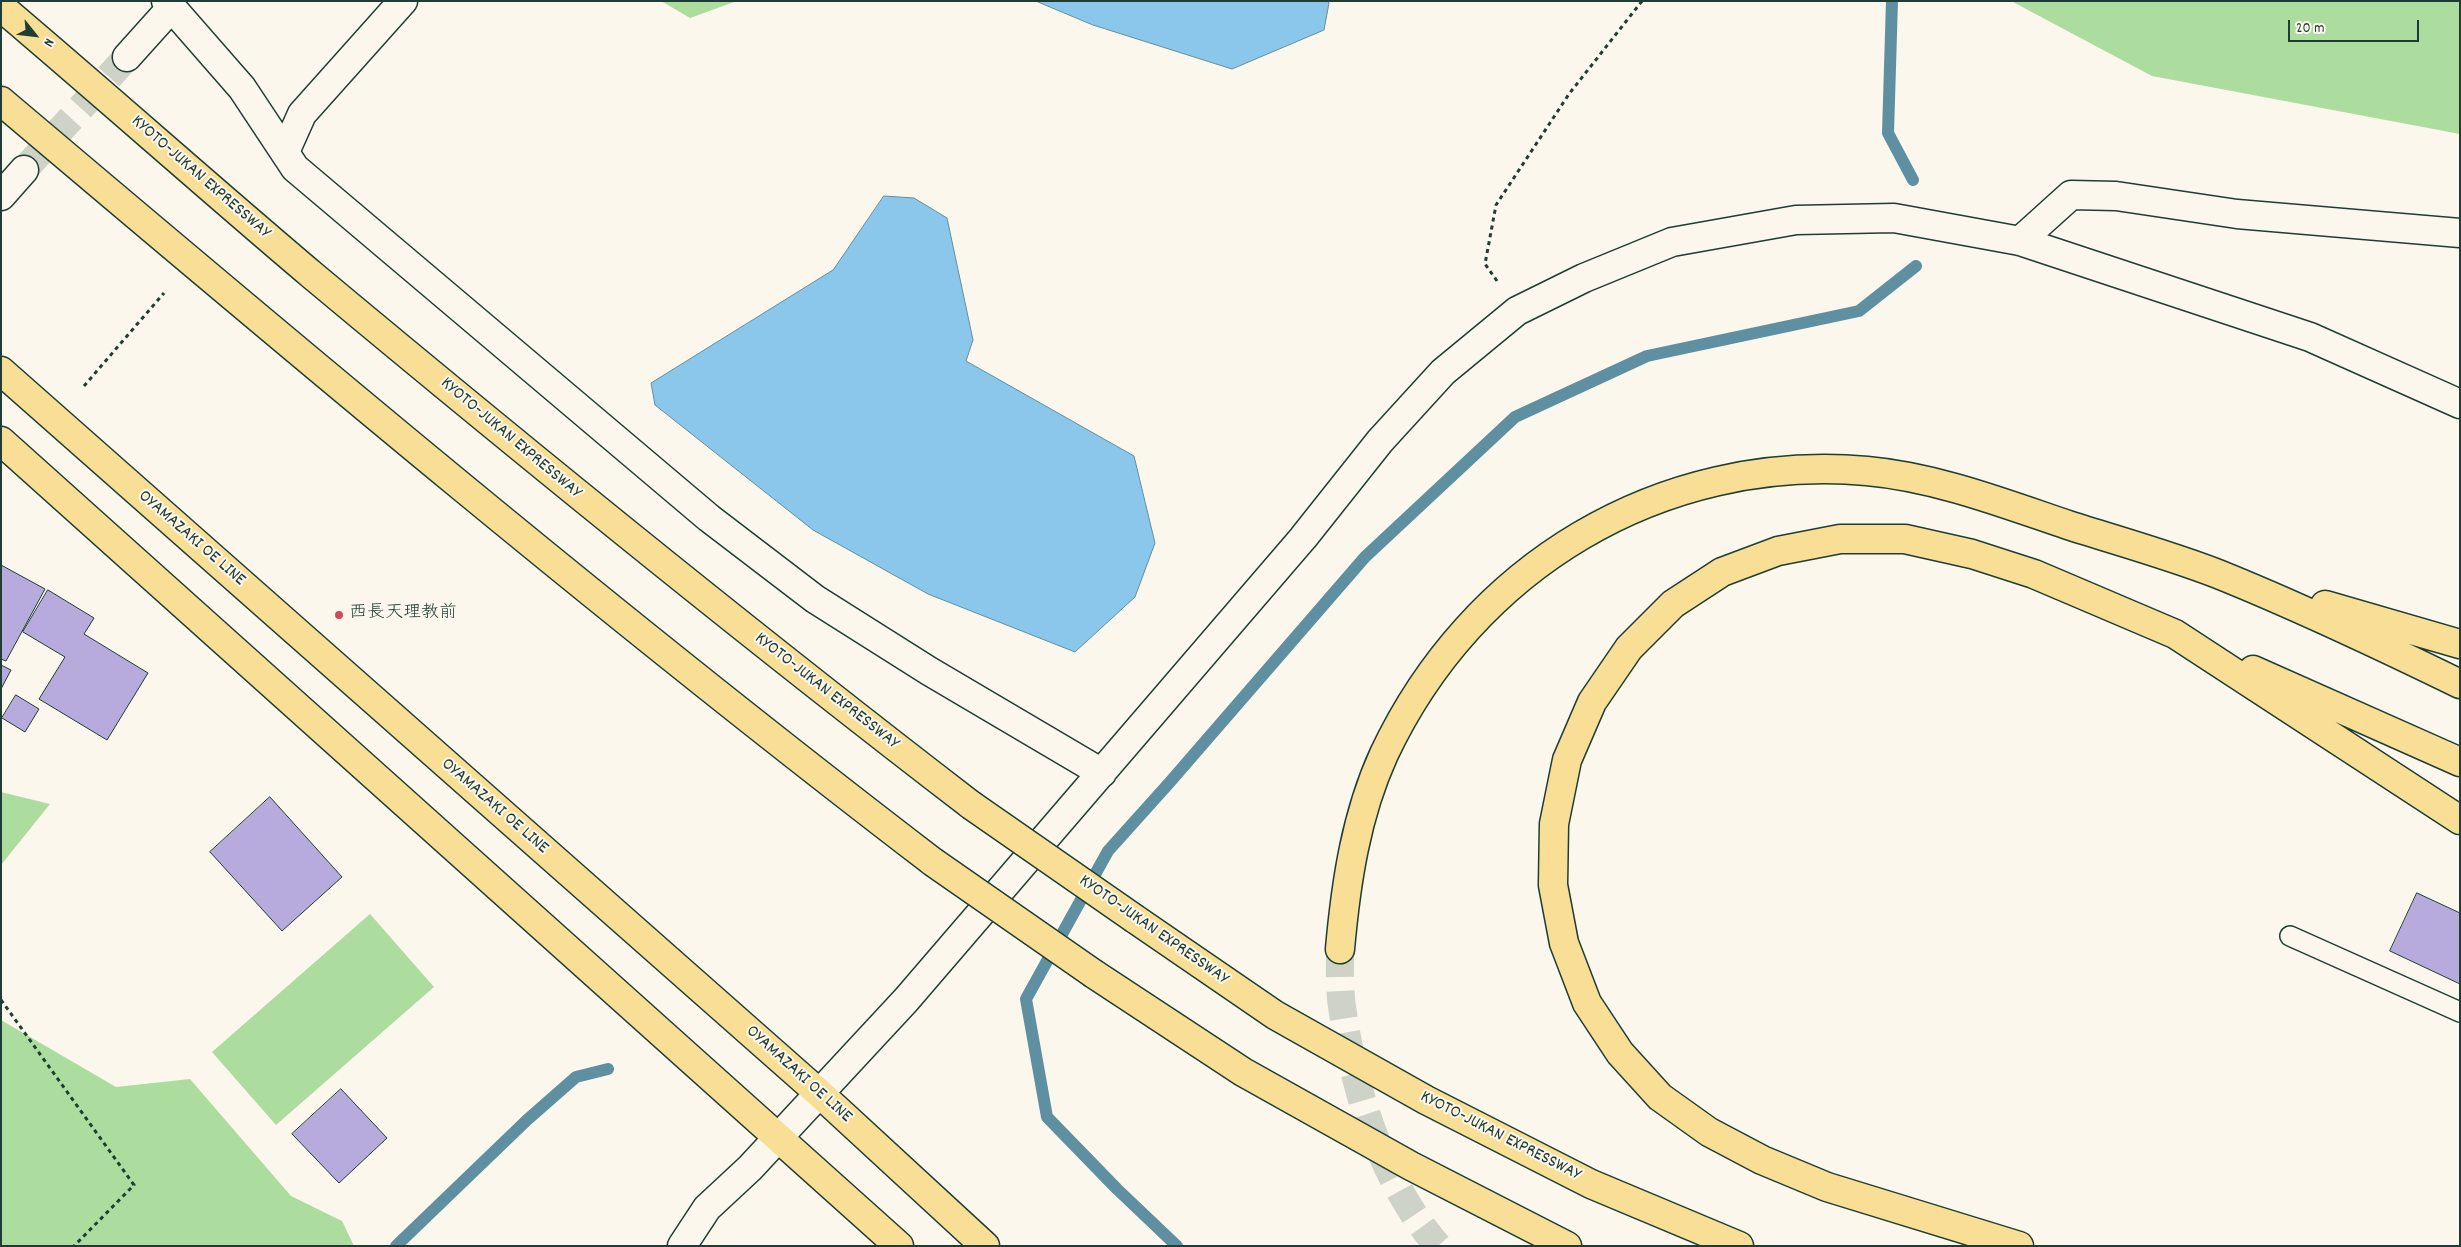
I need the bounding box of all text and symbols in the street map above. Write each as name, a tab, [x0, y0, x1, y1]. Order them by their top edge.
north arrow	[10, 10, 60, 60]
scale bar	[2291, 10, 2422, 42]
text: 20 m	[2296, 18, 2324, 40]
text: N	[38, 34, 59, 50]
street label: KYOTO-JUKAN EXPRESSWAY	[126, 112, 274, 244]
street label: KYOTO-JUKAN EXPRESSWAY	[435, 374, 585, 504]
street label: OYAMAZAKI OE LINE	[133, 486, 249, 592]
place label: 西長天理教前	[349, 604, 457, 626]
marker: 西長天理教前	[333, 609, 345, 621]
street label: KYOTO-JUKAN EXPRESSWAY	[749, 629, 903, 755]
street label: OYAMAZAKI OE LINE	[436, 754, 552, 860]
street label: KYOTO-JUKAN EXPRESSWAY	[1074, 871, 1232, 991]
street label: OYAMAZAKI OE LINE	[740, 1022, 856, 1128]
street label: KYOTO-JUKAN EXPRESSWAY	[1416, 1087, 1584, 1187]

